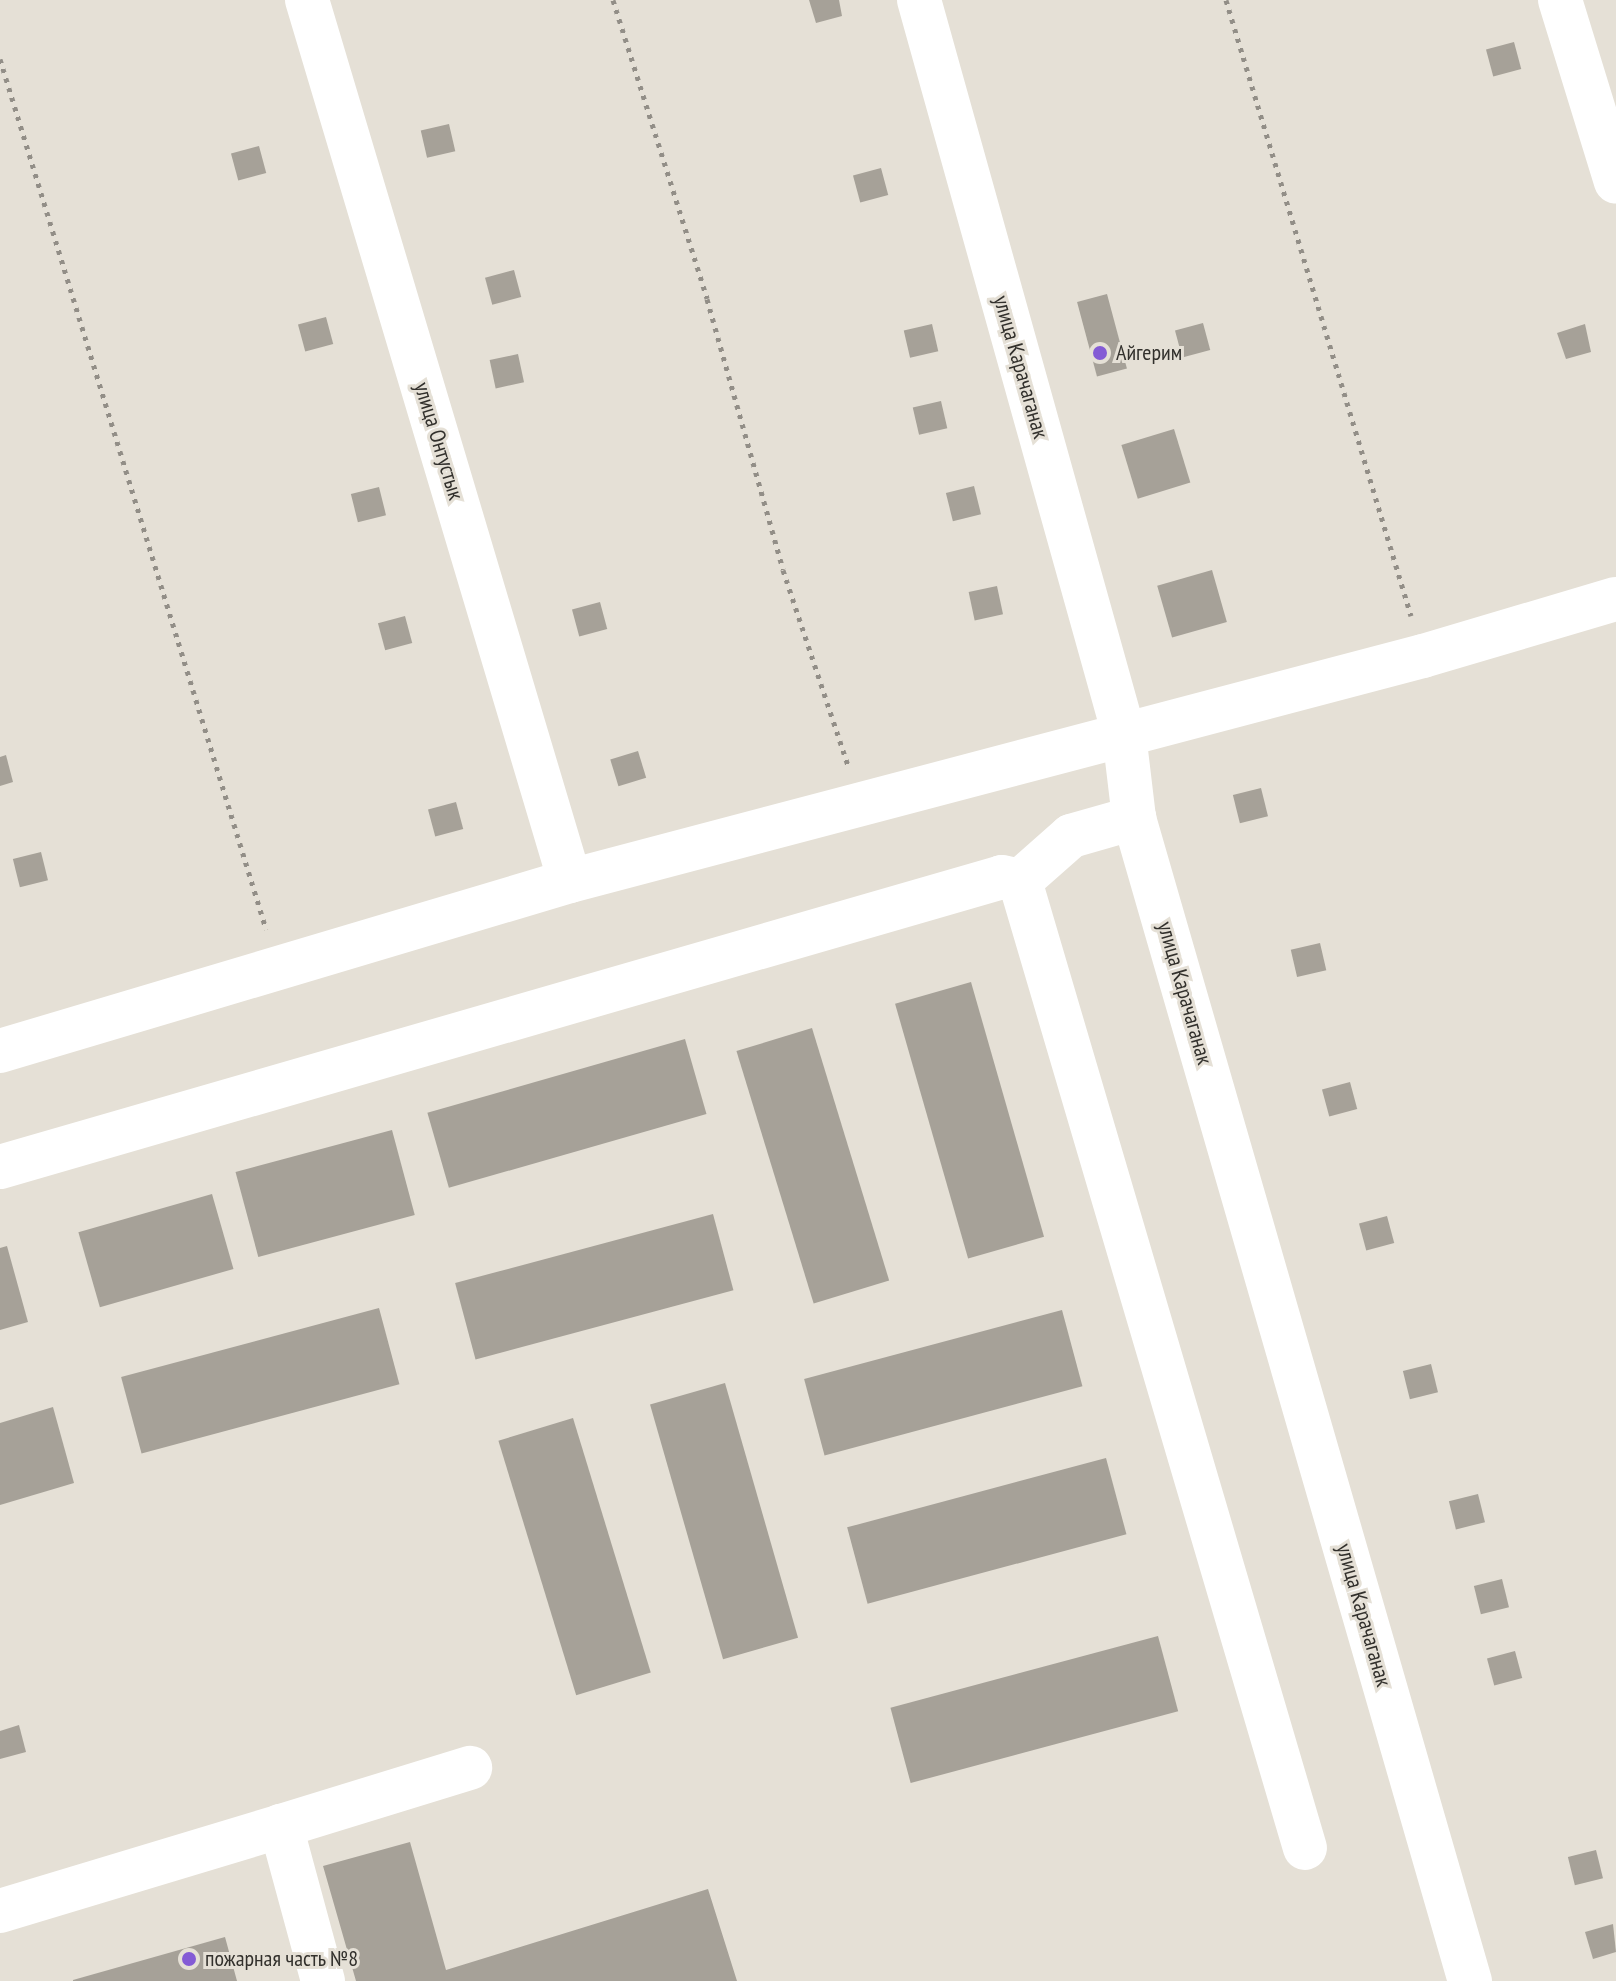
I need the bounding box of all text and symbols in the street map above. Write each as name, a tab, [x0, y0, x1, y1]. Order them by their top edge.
street label: улица Карачаганак	[988, 292, 1054, 442]
place label: Айгерим	[1116, 340, 1182, 366]
marker: Айгерим	[1091, 344, 1109, 362]
street label: улица Онтустык	[409, 379, 469, 503]
street label: улица Карачаганак	[1152, 918, 1218, 1068]
street label: улица Карачаганак	[1331, 1540, 1397, 1690]
place label: пожарная часть №8	[205, 1946, 359, 1972]
marker: пожарная часть №8	[180, 1950, 198, 1968]

